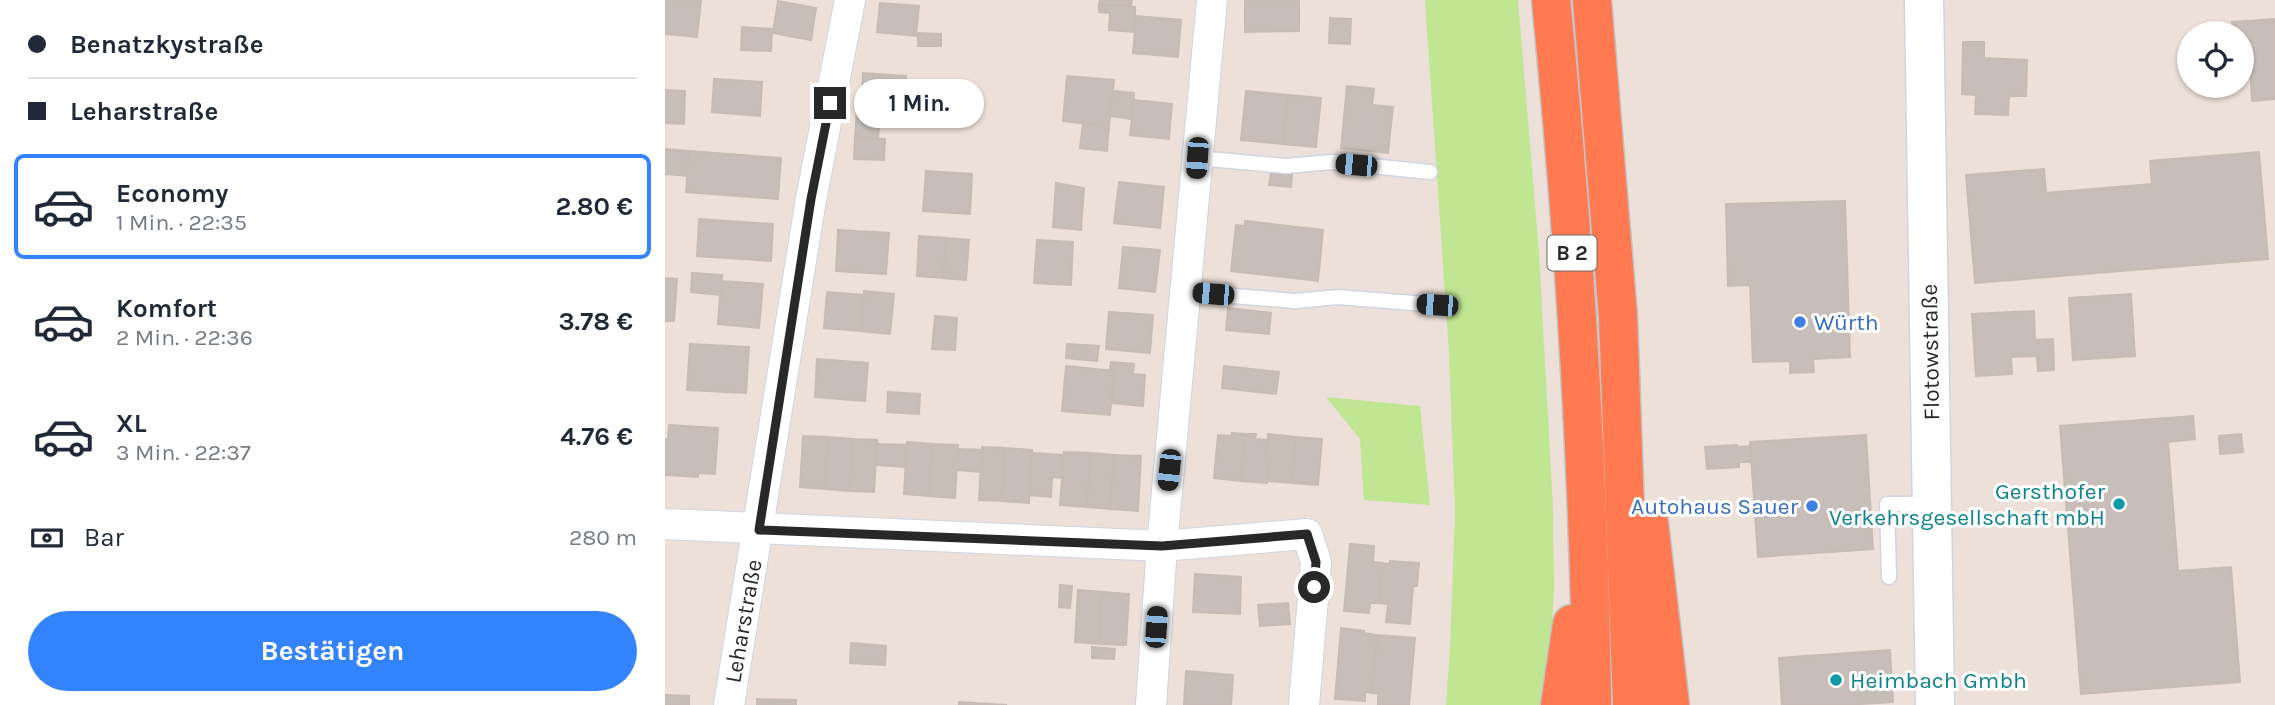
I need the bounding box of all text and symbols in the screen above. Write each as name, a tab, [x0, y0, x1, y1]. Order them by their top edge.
map controls	[2177, 21, 2254, 98]
button: locate	[2177, 21, 2254, 98]
text: Benatzkystraße	[70, 29, 263, 60]
callout: 1 Min.	[855, 78, 984, 128]
route end	[814, 87, 846, 119]
text: 1 Min.	[889, 90, 949, 117]
text: Leharstraße	[70, 96, 218, 127]
car	[1186, 136, 1209, 180]
car	[1335, 153, 1378, 177]
icon: car	[32, 175, 95, 238]
text: Economy	[116, 178, 228, 209]
text: 2.80 €	[555, 191, 633, 222]
text: 1 Min. · 22:35	[116, 209, 247, 236]
road number: B 2	[1548, 236, 1597, 270]
car	[1192, 282, 1235, 306]
street label: Flotowstraße	[1916, 283, 1945, 421]
icon: car	[32, 290, 95, 353]
text: Komfort	[116, 293, 217, 324]
car	[1416, 293, 1459, 317]
text: 3.78 €	[558, 306, 633, 337]
place label: Würth	[1814, 309, 1879, 336]
marker: Würth	[1792, 314, 1808, 330]
text: 2 Min. · 22:36	[116, 324, 253, 351]
icon: car	[32, 405, 95, 468]
text: XL	[116, 408, 147, 439]
text: 4.76 €	[560, 421, 633, 452]
text: 3 Min. · 22:37	[116, 439, 251, 466]
car	[1157, 448, 1182, 492]
place label: Gersthofer Verkehrsgesellschaft mbH	[1829, 478, 2106, 531]
place label: Autohaus Sauer	[1631, 493, 1799, 520]
marker: Gersthofer Verkehrsgesellschaft mbH	[2111, 496, 2127, 512]
marker: Autohaus Sauer	[1804, 498, 1820, 514]
icon: cash	[28, 519, 66, 557]
text: Bar	[84, 522, 124, 553]
text: 280 m	[569, 524, 637, 551]
street label: Leharstraße	[719, 557, 768, 685]
route start	[1298, 571, 1330, 603]
car	[1145, 605, 1168, 649]
button: Bestätigen	[28, 611, 637, 691]
place label: Heimbach Gmbh	[1850, 667, 2027, 694]
marker: Heimbach Gmbh	[1828, 672, 1844, 688]

